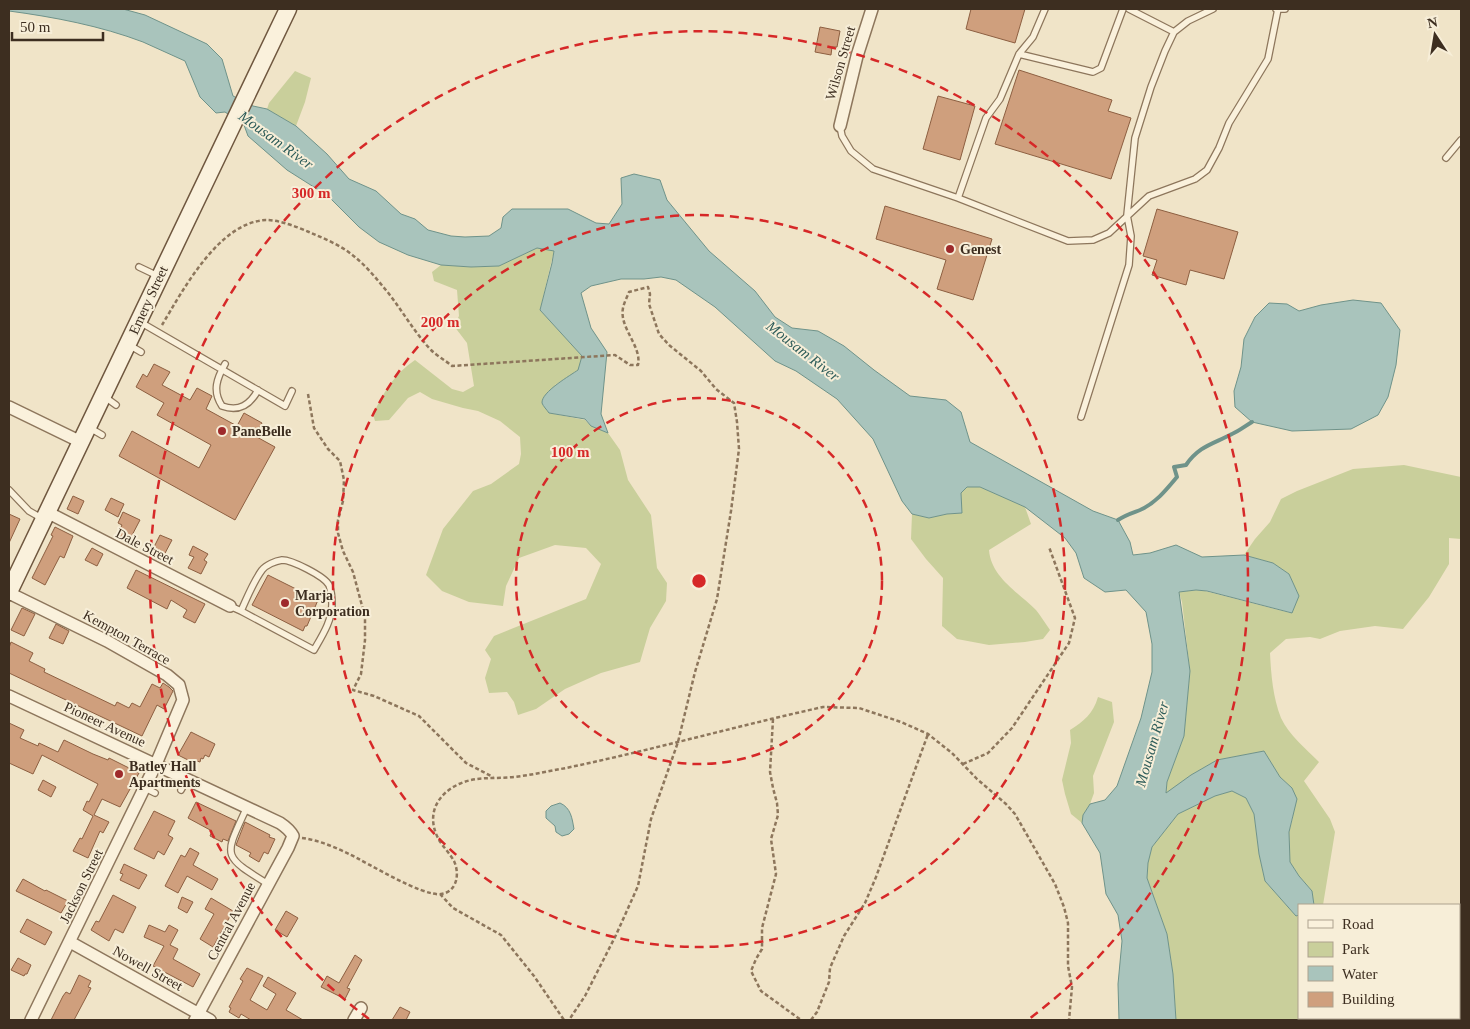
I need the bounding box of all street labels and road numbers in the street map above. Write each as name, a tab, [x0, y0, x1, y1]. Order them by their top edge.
street label: Wilson Street	[823, 24, 858, 102]
street label: Emery Street	[126, 264, 171, 337]
street label: Dale Street	[113, 526, 176, 567]
street label: Kempton Terrace	[81, 607, 173, 668]
street label: Pioneer Avenue	[62, 699, 148, 750]
street label: Jackson Street	[57, 847, 106, 926]
street label: Central Avenue	[205, 880, 258, 963]
street label: Nowell Street	[110, 943, 185, 994]

